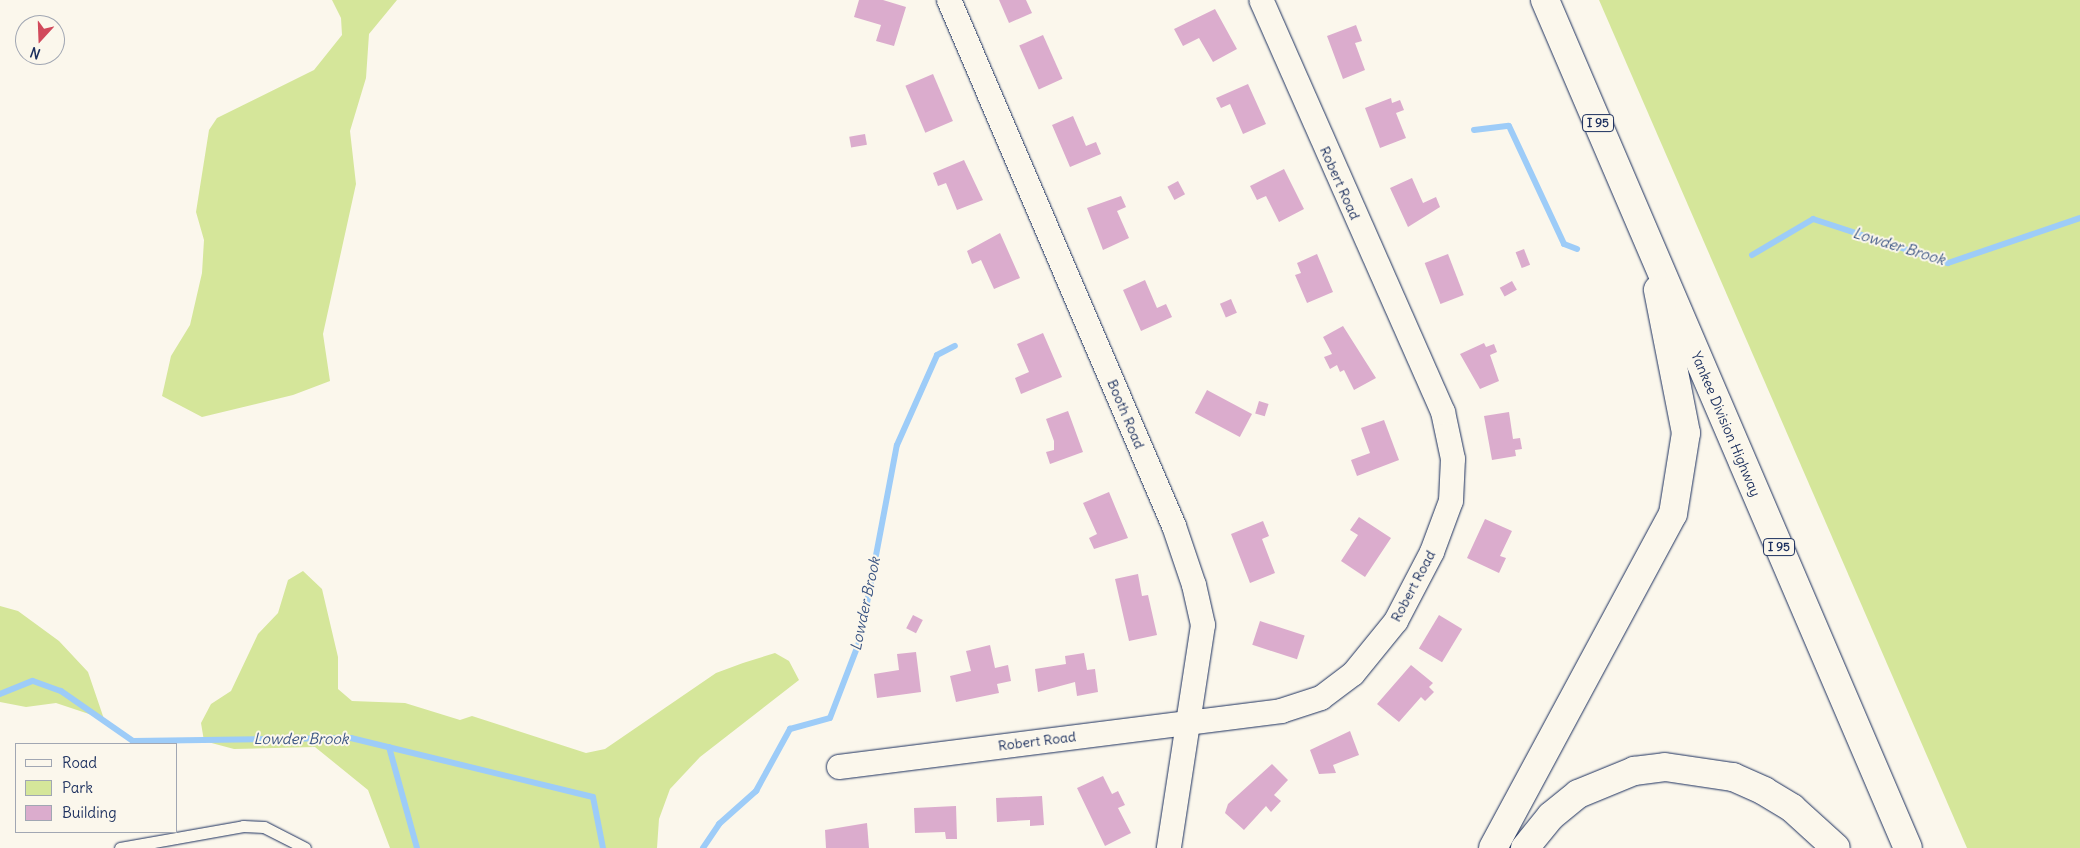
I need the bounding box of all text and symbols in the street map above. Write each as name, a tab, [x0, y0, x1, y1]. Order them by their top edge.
north arrow	[15, 15, 65, 65]
text: N	[28, 43, 43, 63]
road number: I 95	[1582, 114, 1614, 132]
street label: Robert Road	[1316, 144, 1364, 222]
water label: Lowder Brook	[1851, 223, 1947, 269]
street label: Yankee Division Highway	[1688, 349, 1764, 499]
street label: Booth Road	[1104, 377, 1148, 451]
road number: I 95	[1763, 538, 1795, 556]
street label: Robert Road	[1387, 547, 1439, 625]
water label: Lowder Brook	[846, 556, 884, 652]
street label: Robert Road	[997, 728, 1077, 754]
water label: Lowder Brook	[253, 730, 349, 748]
legend	[15, 743, 178, 833]
text: Road	[62, 753, 97, 772]
text: Park	[62, 778, 93, 797]
text: Building	[62, 803, 117, 822]

